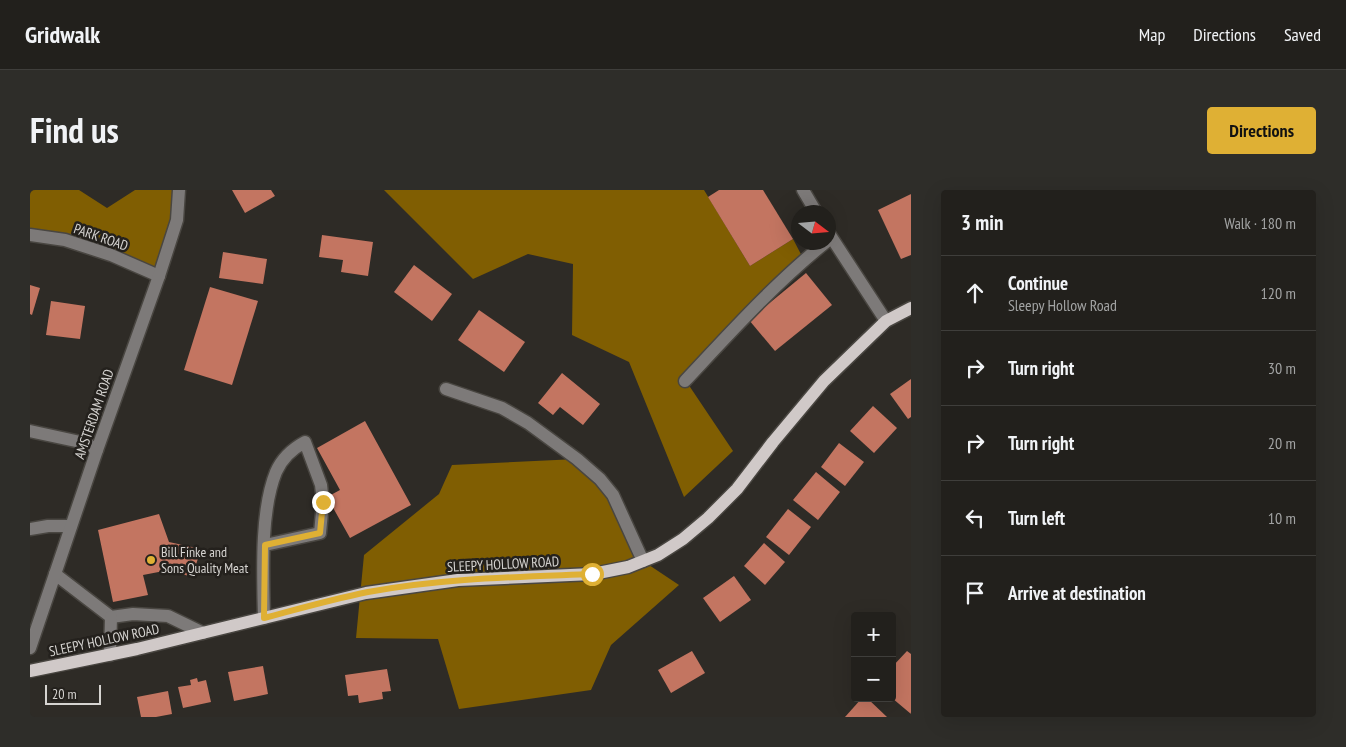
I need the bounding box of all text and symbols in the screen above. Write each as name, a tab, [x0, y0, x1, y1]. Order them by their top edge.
text: Gridwalk	[25, 19, 100, 50]
text: Map	[1139, 23, 1165, 46]
text: Directions	[1193, 23, 1256, 46]
text: Saved	[1284, 23, 1321, 46]
text: Find us	[30, 107, 119, 153]
button: Directions	[1207, 107, 1316, 154]
north arrow	[791, 205, 836, 250]
text: 3 min	[961, 209, 1003, 236]
text: Walk · 180 m	[1224, 213, 1296, 233]
street label: PARK ROAD	[72, 219, 130, 255]
text: Continue	[1008, 271, 1068, 295]
icon: ahead	[961, 279, 989, 307]
text: 120 m	[1261, 283, 1296, 303]
text: Sleepy Hollow Road	[1008, 295, 1117, 315]
icon: right	[961, 354, 989, 382]
text: Turn right	[1008, 356, 1074, 380]
text: 30 m	[1268, 358, 1296, 378]
street label: AMSTERDAM ROAD	[70, 367, 118, 461]
icon: right	[961, 429, 989, 457]
text: Turn right	[1008, 431, 1074, 455]
text: 20 m	[1268, 433, 1296, 453]
route end	[312, 491, 335, 514]
icon: left	[961, 504, 989, 532]
text: Turn left	[1008, 506, 1065, 530]
text: 10 m	[1268, 508, 1296, 528]
place label: Bill Finke and Sons Quality Meat	[161, 543, 248, 577]
street label: SLEEPY HOLLOW ROAD	[447, 552, 559, 576]
marker: Bill Finke and Sons Quality Meat	[145, 554, 157, 566]
route start	[581, 563, 604, 586]
icon: arrive	[961, 579, 989, 607]
text: Arrive at destination	[1008, 581, 1146, 605]
map controls	[851, 612, 896, 702]
button: +	[851, 612, 896, 657]
street label: SLEEPY HOLLOW ROAD	[47, 620, 161, 660]
button: −	[851, 657, 896, 702]
scale bar	[45, 682, 101, 705]
text: 20 m	[52, 685, 77, 703]

